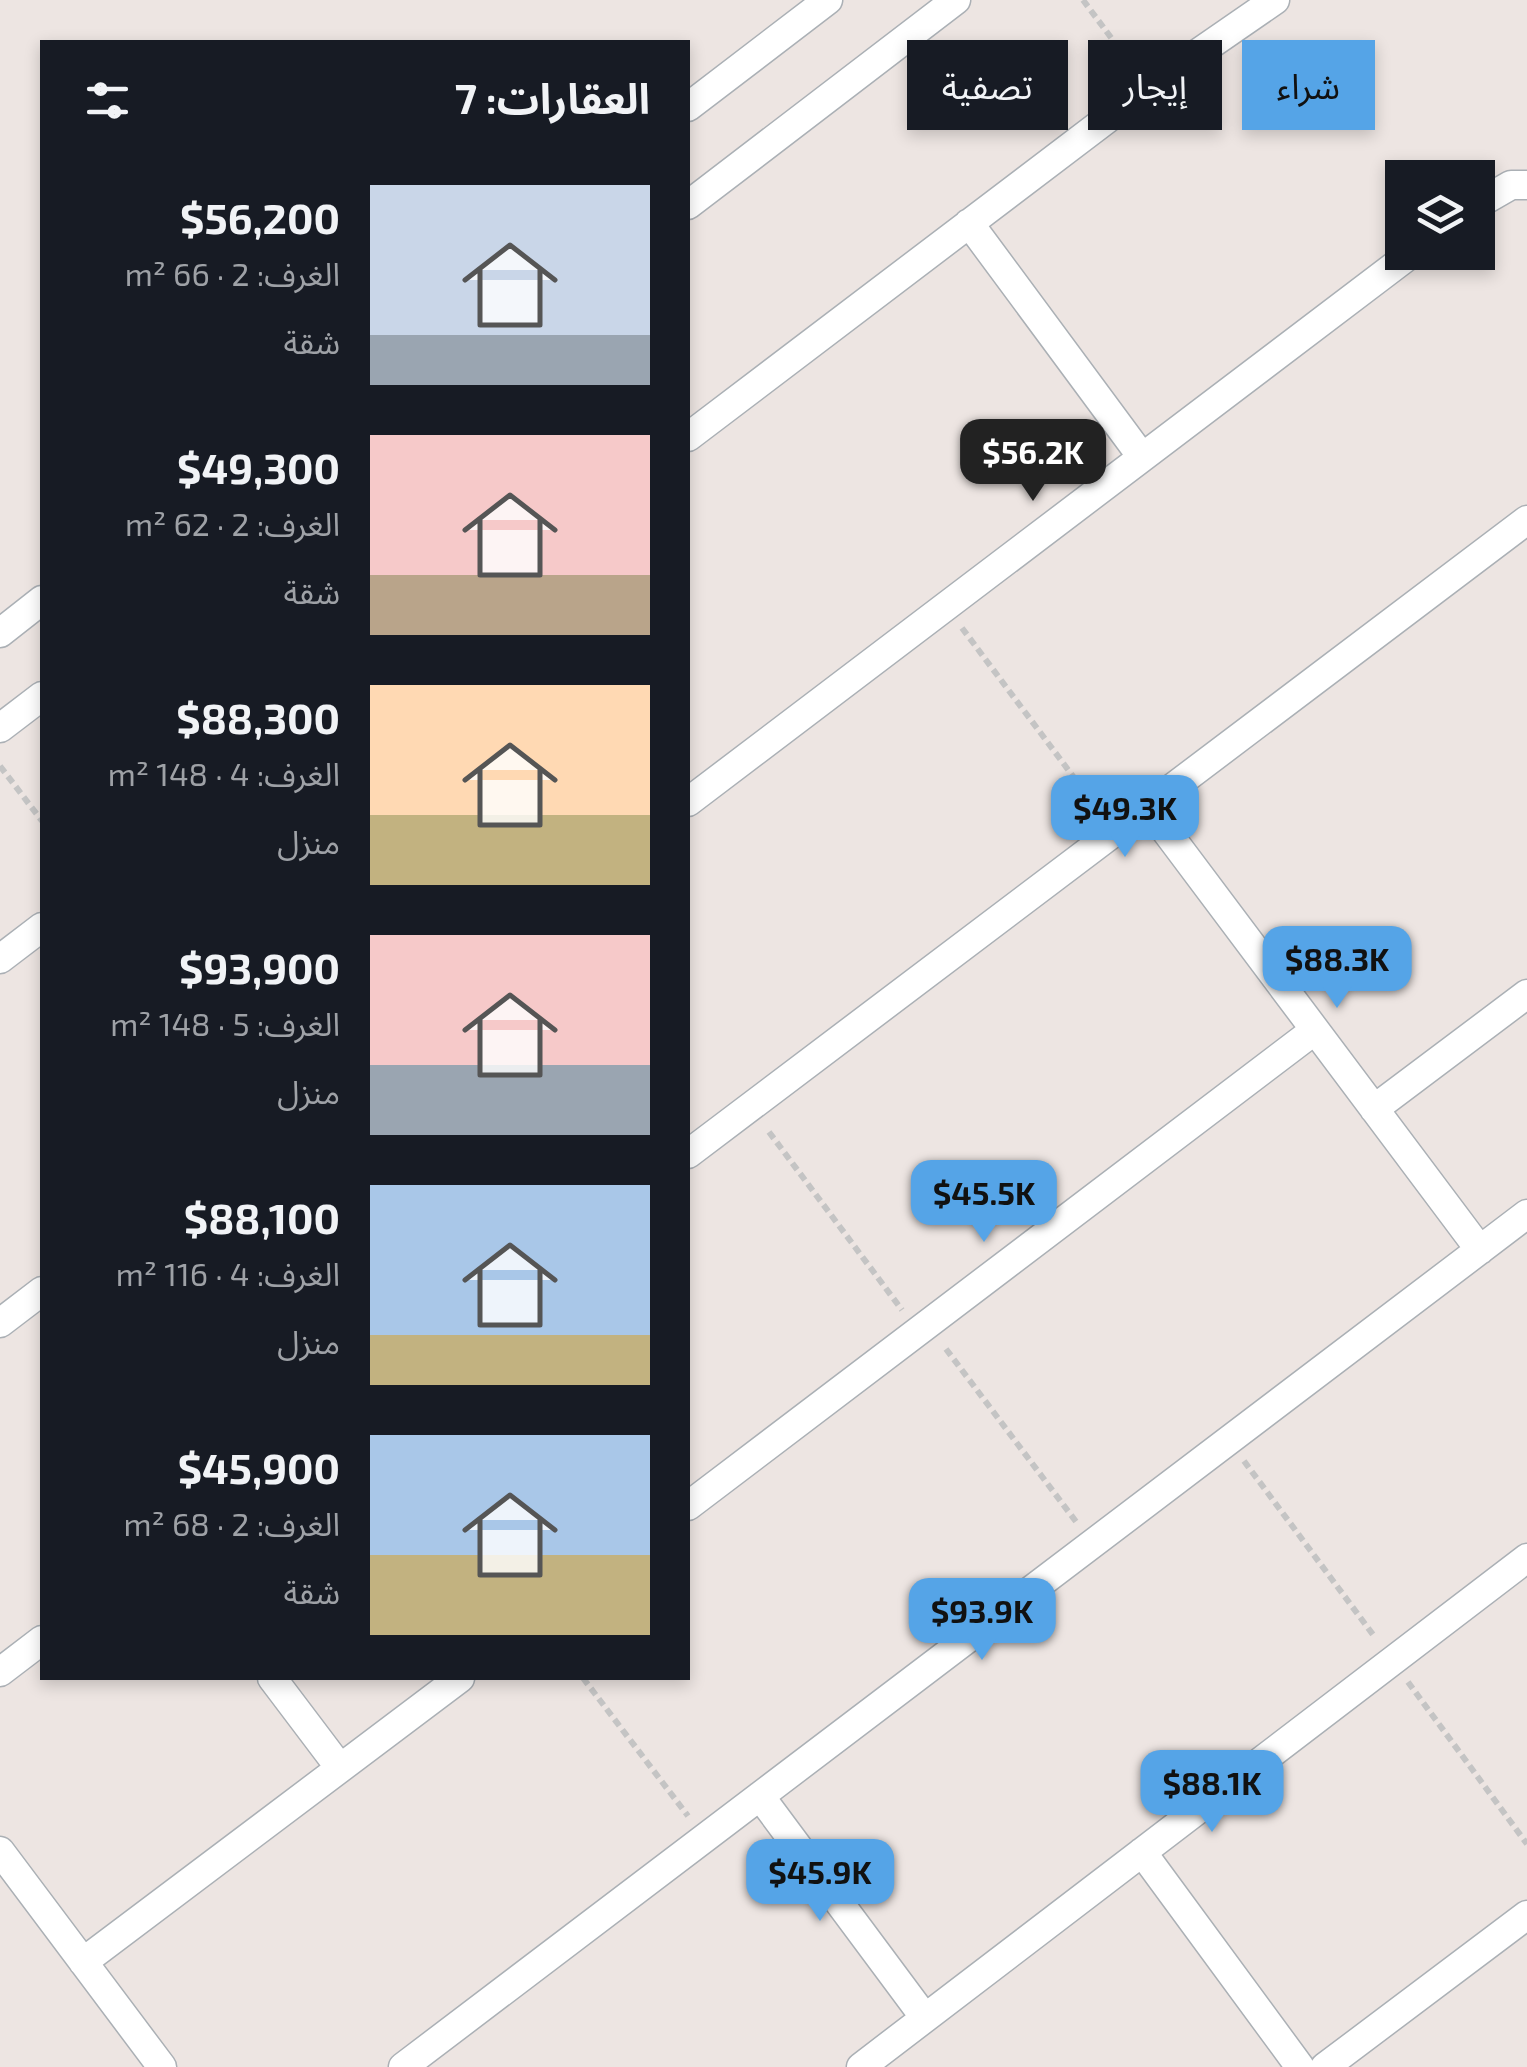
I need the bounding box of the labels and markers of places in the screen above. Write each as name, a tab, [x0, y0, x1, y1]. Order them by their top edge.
pin: $56.2K	[952, 419, 1114, 504]
pin: $49.3K	[1044, 775, 1206, 860]
pin: $88.3K	[1256, 926, 1418, 1011]
pin: $45.5K	[903, 1160, 1065, 1245]
pin: $93.9K	[901, 1578, 1063, 1663]
pin: $88.1K	[1131, 1750, 1293, 1835]
pin: $45.9K	[739, 1839, 901, 1924]

